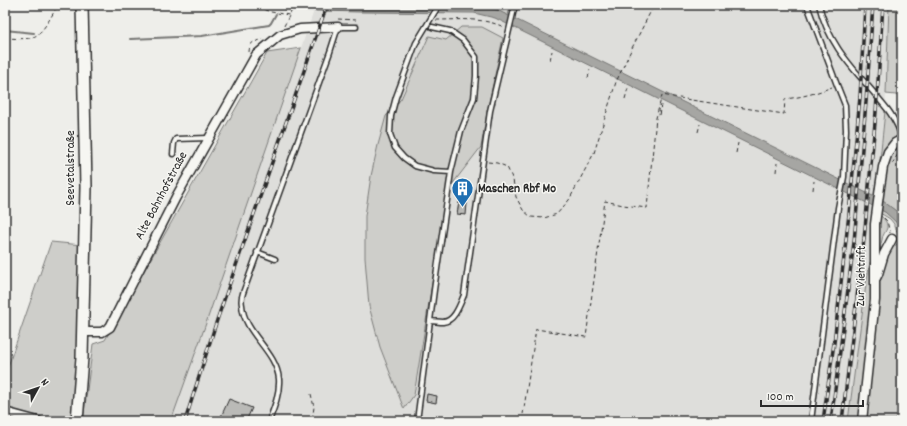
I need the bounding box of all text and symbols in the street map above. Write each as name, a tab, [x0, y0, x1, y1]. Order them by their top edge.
street label: Seevetalstraße	[62, 130, 81, 206]
street label: Alte Bahnhofstraße	[131, 148, 193, 243]
building icon: Maschen Rbf Mo	[449, 176, 475, 209]
place label: Maschen Rbf Mo	[478, 180, 556, 199]
street label: Zur Viehtrift	[852, 245, 872, 307]
north arrow	[18, 368, 58, 408]
text: N	[36, 376, 52, 391]
scale bar	[761, 382, 863, 408]
text: 100 m	[767, 389, 794, 406]

